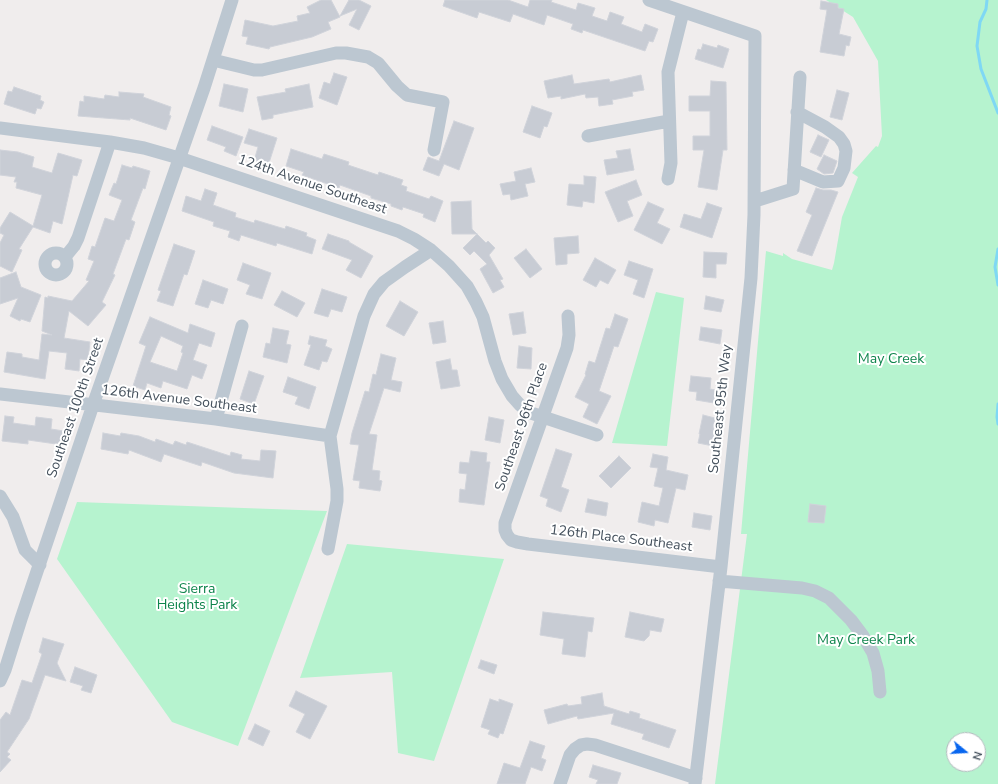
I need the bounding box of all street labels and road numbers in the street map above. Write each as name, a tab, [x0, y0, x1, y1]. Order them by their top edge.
street label: 124th Avenue Southeast	[235, 152, 389, 218]
street label: Southeast 100th Street	[44, 336, 108, 480]
street label: Southeast 95th Way	[706, 344, 736, 474]
street label: Southeast 96th Place	[492, 361, 552, 493]
street label: 126th Avenue Southeast	[100, 382, 258, 418]
street label: 126th Place Southeast	[549, 522, 693, 556]

